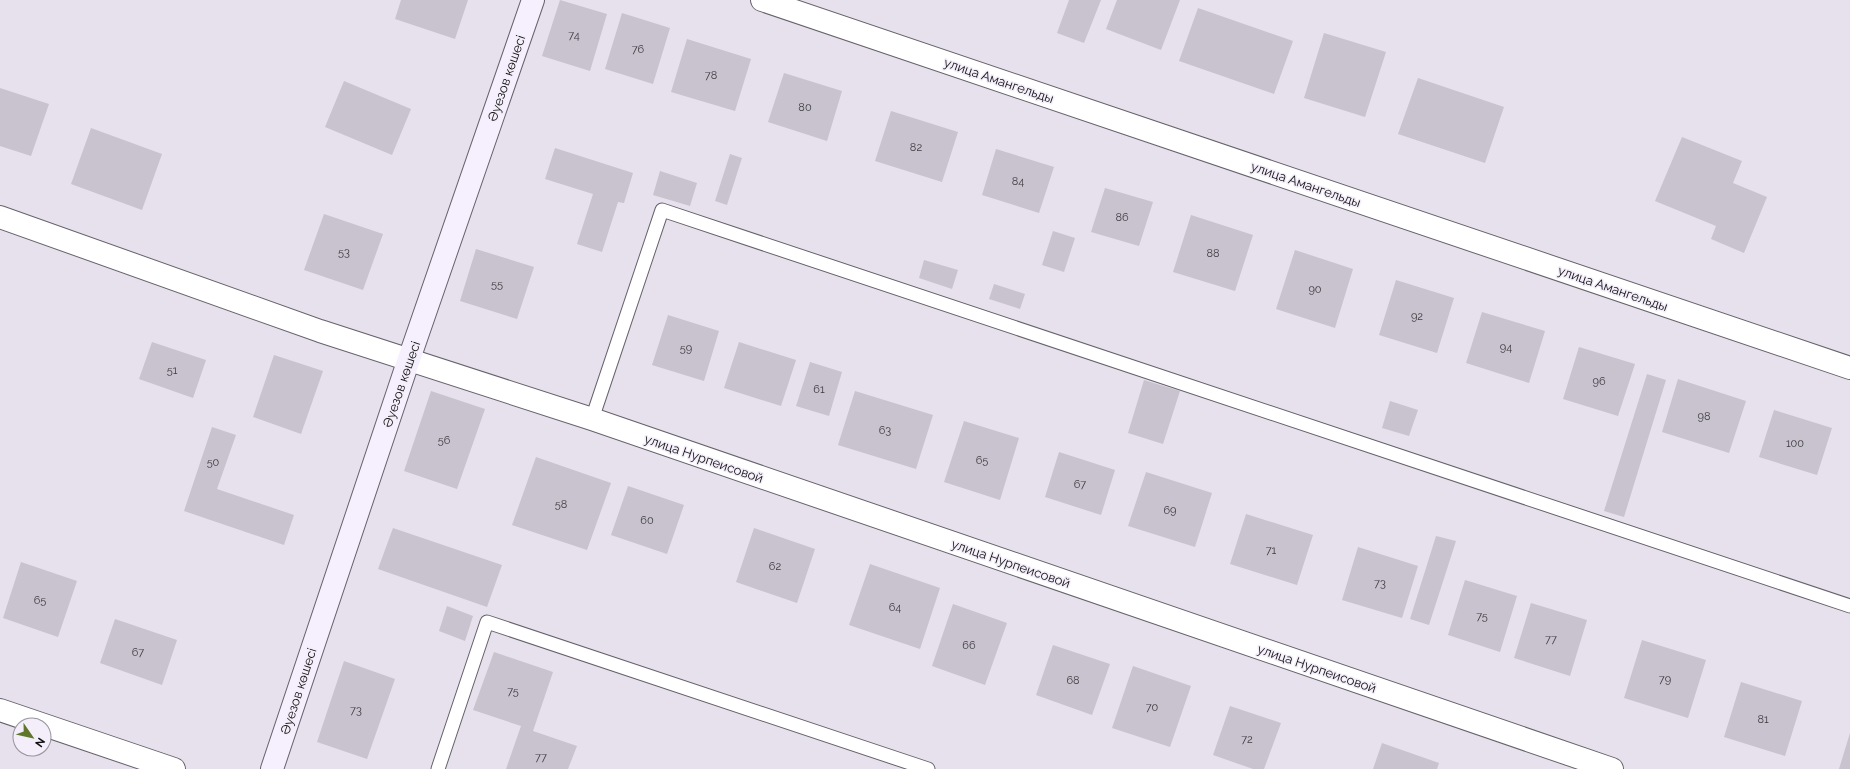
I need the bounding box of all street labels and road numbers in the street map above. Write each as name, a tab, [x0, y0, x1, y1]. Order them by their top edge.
street label: Әуезов көшесі	[485, 33, 528, 123]
street label: улица Амангельды	[942, 55, 1056, 106]
street label: улица Амангельды	[1249, 159, 1363, 210]
street label: улица Амангельды	[1556, 263, 1670, 314]
street label: Әуезов көшесі	[380, 339, 423, 429]
street label: улица Нурпеисовой	[642, 431, 765, 486]
street label: улица Нурпеисовой	[949, 536, 1072, 591]
street label: улица Нурпеисовой	[1255, 641, 1378, 696]
street label: Әуезов көшесі	[277, 646, 320, 736]

